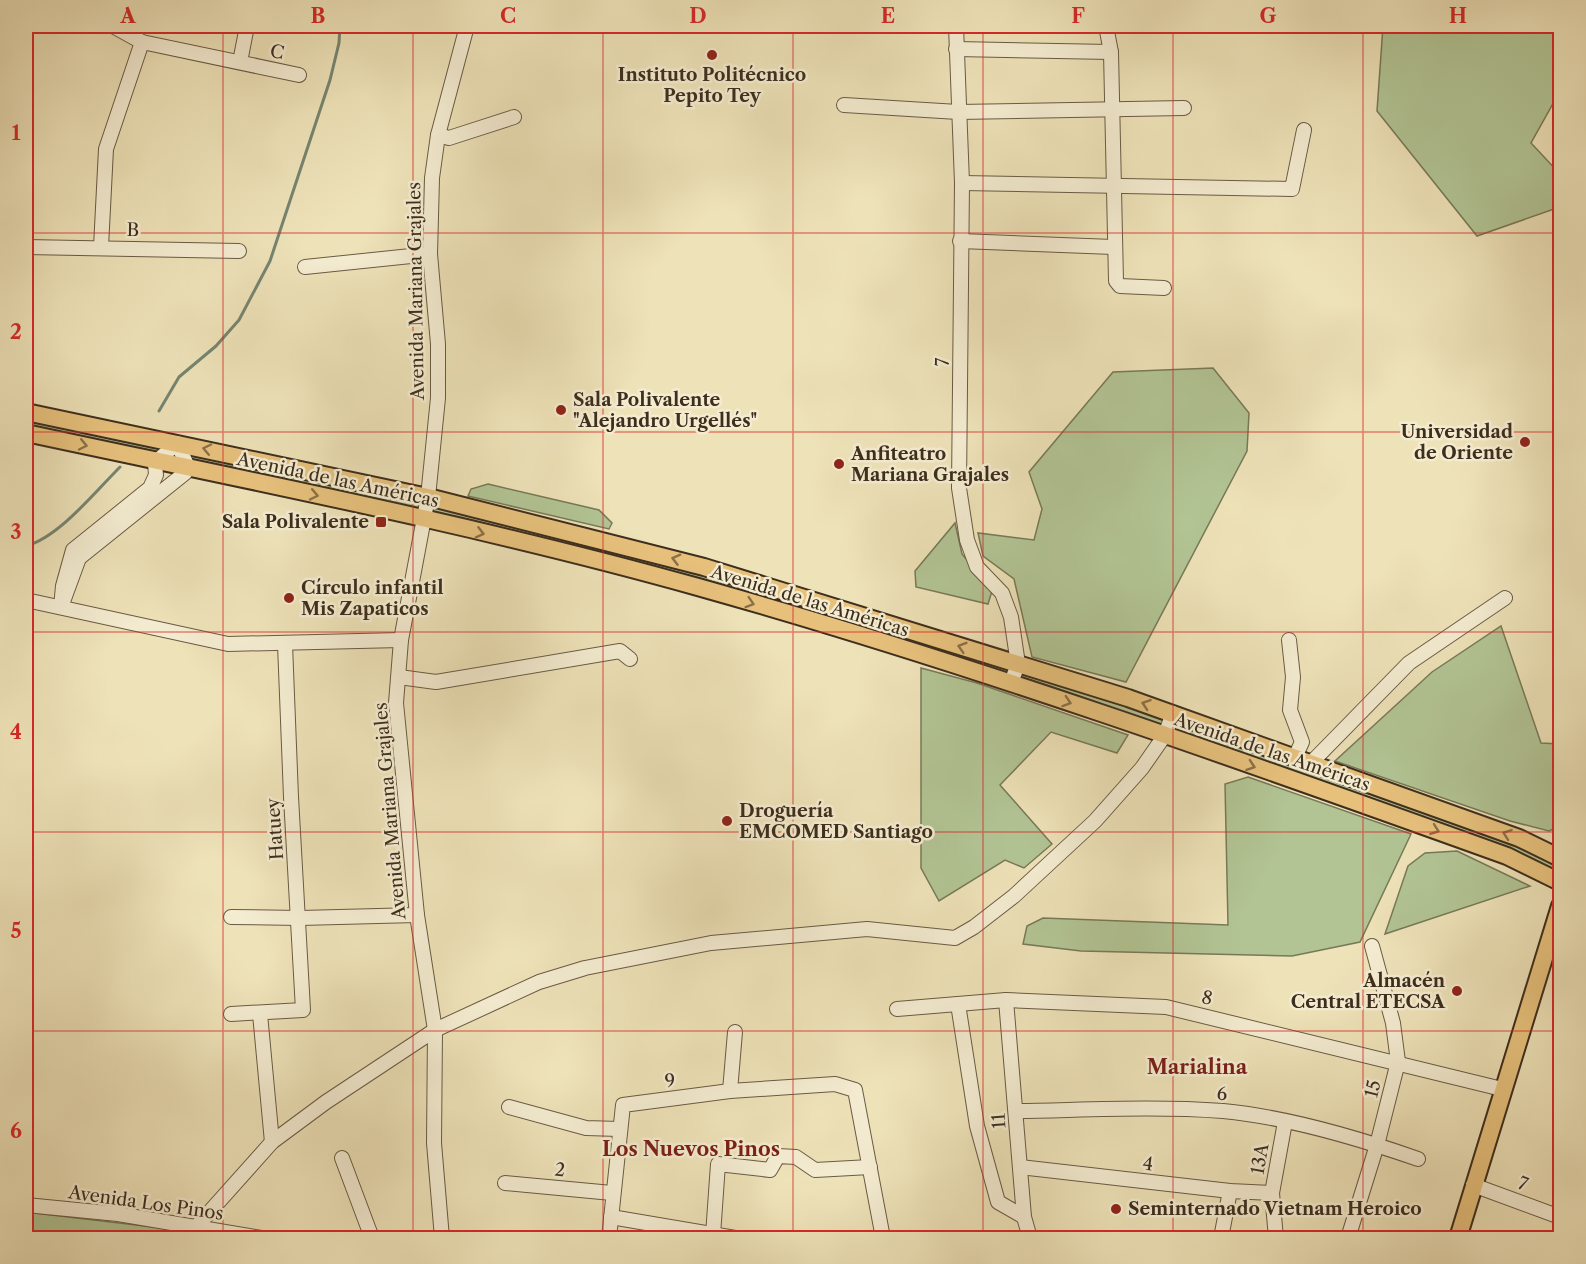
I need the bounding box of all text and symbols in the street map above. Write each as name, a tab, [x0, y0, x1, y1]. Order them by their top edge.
text: A	[119, 4, 136, 28]
text: B	[311, 4, 326, 28]
text: C	[500, 4, 516, 28]
text: D	[689, 4, 707, 28]
text: E	[881, 4, 895, 28]
text: F	[1071, 4, 1085, 28]
text: G	[1260, 4, 1277, 28]
text: H	[1449, 4, 1467, 28]
street label: C	[268, 40, 286, 64]
marker: Instituto Politécnico Pepito Tey	[705, 48, 719, 62]
place label: Instituto Politécnico Pepito Tey	[618, 64, 806, 107]
text: 1	[12, 121, 21, 145]
street label: Avenida Mariana Grajales	[403, 182, 429, 401]
street label: B	[127, 219, 139, 241]
text: 2	[10, 320, 22, 344]
street label: 7	[932, 357, 954, 366]
place label: Sala Polivalente "Alejandro Urgellés"	[573, 389, 757, 432]
marker: Sala Polivalente "Alejandro Urgellés"	[554, 403, 568, 417]
place label: Universidad de Oriente	[1401, 421, 1513, 464]
marker: Universidad de Oriente	[1518, 435, 1532, 449]
one-way arrow	[77, 438, 87, 451]
place label: Anfiteatro Mariana Grajales	[850, 443, 1009, 486]
one-way arrow	[202, 444, 212, 457]
street label: Avenida de las Américas	[234, 448, 441, 512]
marker: Anfiteatro Mariana Grajales	[832, 457, 846, 471]
one-way arrow	[308, 488, 318, 501]
place label: Sala Polivalente	[222, 511, 369, 533]
marker: Sala Polivalente	[374, 515, 388, 529]
text: 3	[10, 520, 22, 544]
one-way arrow	[475, 525, 485, 538]
one-way arrow	[671, 554, 681, 566]
street label: Avenida de las Américas	[707, 560, 912, 642]
place label: Círculo infantil Mis Zapaticos	[301, 577, 444, 620]
marker: Círculo infantil Mis Zapaticos	[282, 591, 296, 605]
one-way arrow	[744, 596, 755, 608]
one-way arrow	[957, 641, 968, 654]
one-way arrow	[1061, 694, 1072, 707]
one-way arrow	[1141, 699, 1152, 711]
street label: Avenida Mariana Grajales	[370, 701, 411, 922]
street label: Avenida de las Américas	[1170, 708, 1373, 796]
text: 4	[10, 720, 22, 744]
one-way arrow	[1245, 758, 1256, 771]
street label: Hatuey	[262, 796, 288, 861]
place label: Droguería EMCOMED Santiago	[739, 800, 933, 843]
marker: Droguería EMCOMED Santiago	[720, 814, 734, 828]
one-way arrow	[1429, 822, 1440, 835]
one-way arrow	[1502, 828, 1513, 841]
text: 5	[10, 919, 22, 943]
place label: Almacén Central ETECSA	[1291, 970, 1446, 1013]
marker: Almacén Central ETECSA	[1450, 984, 1464, 998]
street label: 8	[1199, 986, 1215, 1010]
district label: Marialina	[1147, 1055, 1248, 1079]
street label: 9	[664, 1070, 676, 1092]
street label: 15	[1360, 1078, 1386, 1100]
street label: 6	[1216, 1083, 1228, 1105]
street label: 11	[987, 1112, 1011, 1129]
text: 6	[10, 1119, 22, 1143]
district label: Los Nuevos Pinos	[602, 1137, 780, 1161]
street label: 13A	[1246, 1141, 1274, 1176]
street label: 4	[1141, 1152, 1155, 1176]
street label: 2	[554, 1159, 566, 1181]
street label: 7	[1515, 1172, 1531, 1196]
street label: Avenida Los Pinos	[66, 1181, 225, 1225]
place label: Seminternado Vietnam Heroico	[1128, 1198, 1422, 1220]
marker: Seminternado Vietnam Heroico	[1109, 1202, 1123, 1216]

